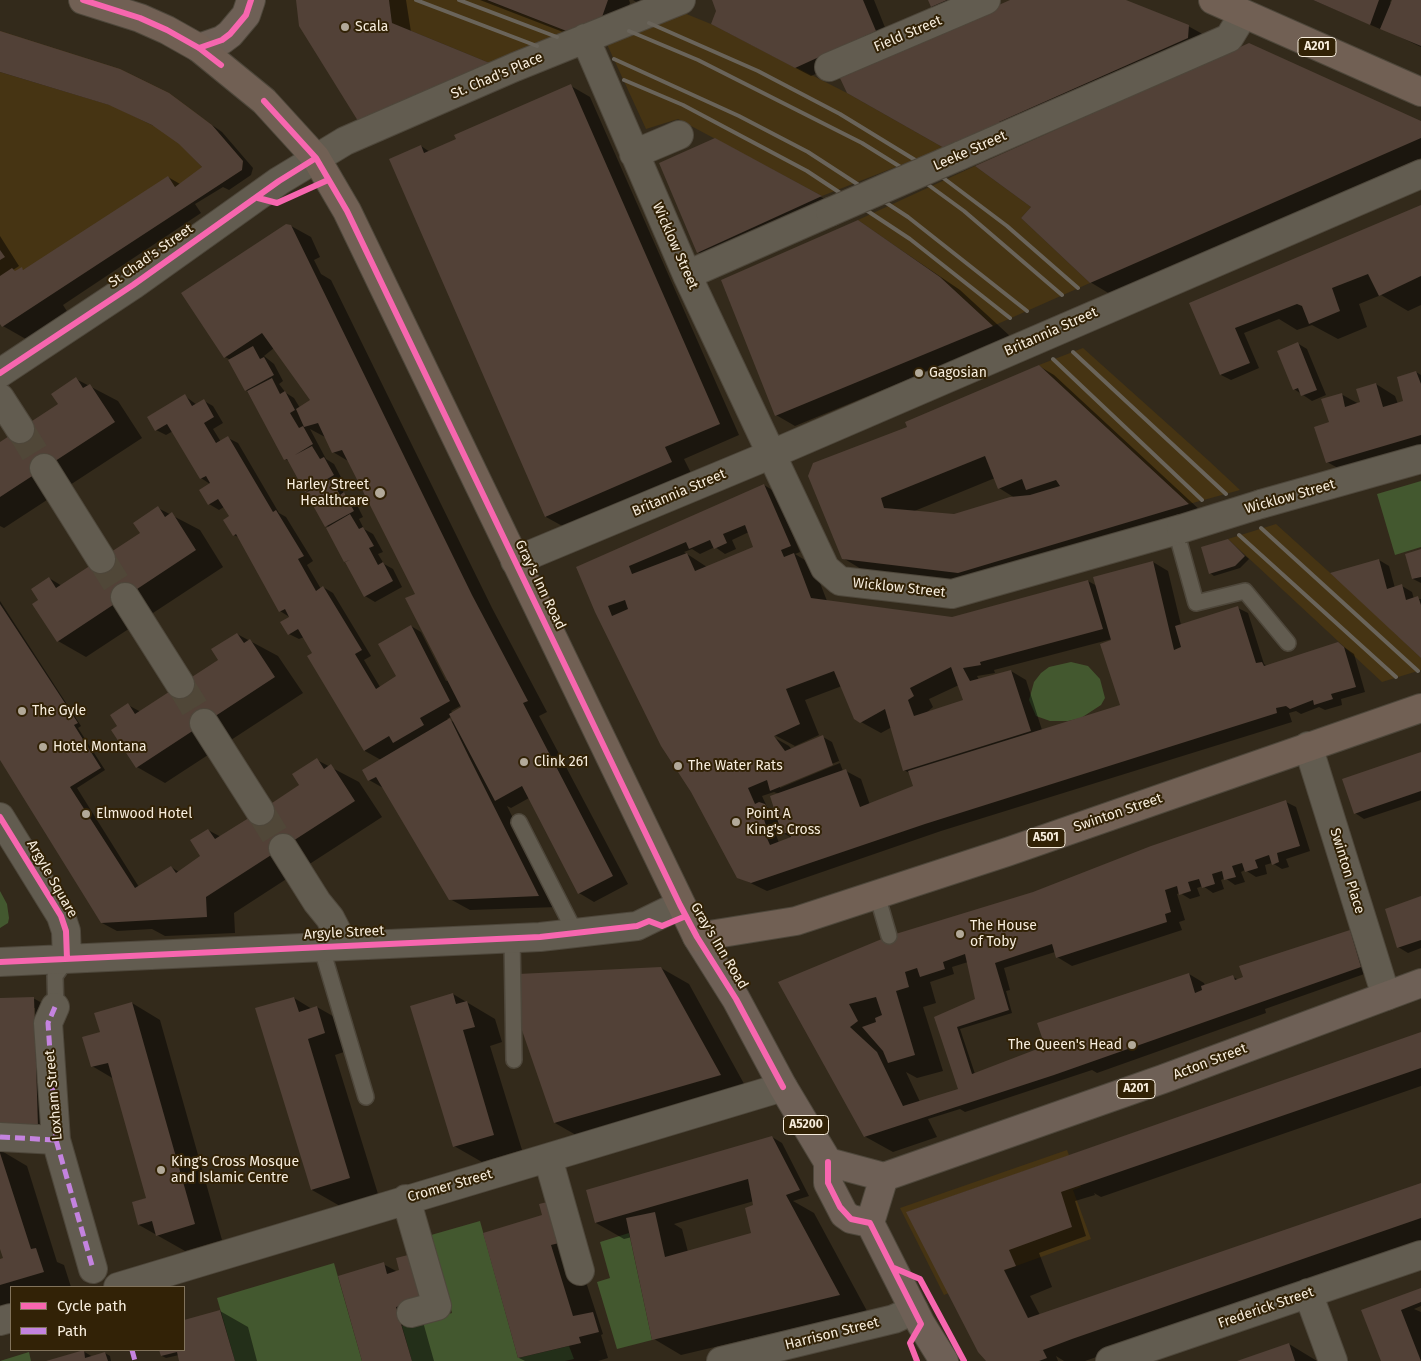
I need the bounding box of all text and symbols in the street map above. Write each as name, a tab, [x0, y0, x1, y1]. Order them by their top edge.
street label: Field Street	[872, 12, 944, 56]
place label: Scala	[355, 19, 388, 35]
marker: Scala	[339, 21, 351, 33]
road number: A201	[1298, 38, 1336, 56]
street label: St. Chad's Place	[448, 49, 546, 103]
street label: Leeke Street	[931, 127, 1009, 175]
street label: Wicklow Street	[648, 200, 702, 292]
street label: St Chad's Street	[105, 221, 197, 291]
street label: Britannia Street	[1002, 304, 1100, 360]
place label: Gagosian	[929, 365, 987, 381]
marker: Gagosian	[913, 367, 925, 379]
street label: Britannia Street	[630, 466, 728, 520]
street label: Wicklow Street	[1243, 476, 1337, 518]
place label: Harley Street Healthcare	[286, 477, 369, 510]
marker: Harley Street Healthcare	[373, 486, 387, 500]
street label: Gray's Inn Road	[511, 537, 569, 633]
street label: Wicklow Street	[852, 575, 946, 601]
place label: The Gyle	[32, 703, 86, 719]
marker: The Gyle	[16, 705, 28, 717]
place label: Hotel Montana	[53, 739, 147, 755]
marker: Hotel Montana	[37, 741, 49, 753]
place label: Clink 261	[534, 754, 589, 770]
marker: Clink 261	[518, 756, 530, 768]
place label: The Water Rats	[688, 758, 783, 774]
marker: The Water Rats	[672, 760, 684, 772]
street label: Swinton Street	[1071, 790, 1165, 836]
place label: Elmwood Hotel	[96, 806, 192, 822]
place label: Point A King's Cross	[746, 806, 821, 839]
marker: Elmwood Hotel	[80, 808, 92, 820]
marker: Point A King's Cross	[730, 816, 742, 828]
street label: Swinton Place	[1326, 826, 1368, 916]
road number: A501	[1027, 828, 1065, 848]
street label: Argyle Square	[23, 837, 81, 921]
street label: Gray's Inn Road	[687, 900, 751, 992]
place label: The House of Toby	[970, 918, 1037, 950]
street label: Argyle Street	[303, 922, 385, 944]
marker: The House of Toby	[954, 928, 966, 940]
place label: The Queen's Head	[1008, 1037, 1122, 1053]
marker: The Queen's Head	[1126, 1039, 1138, 1051]
street label: Acton Street	[1171, 1040, 1249, 1084]
street label: Loxham Street	[42, 1049, 66, 1141]
road number: A201	[1117, 1080, 1155, 1098]
road number: A5200	[784, 1116, 828, 1134]
place label: King's Cross Mosque and Islamic Centre	[171, 1154, 299, 1186]
marker: King's Cross Mosque and Islamic Centre	[155, 1164, 167, 1176]
street label: Cromer Street	[406, 1166, 494, 1206]
street label: Frederick Street	[1216, 1284, 1316, 1332]
legend	[10, 1286, 185, 1351]
text: Cycle path	[57, 1297, 127, 1315]
street label: Harrison Street	[783, 1314, 881, 1354]
text: Path	[57, 1322, 87, 1340]

